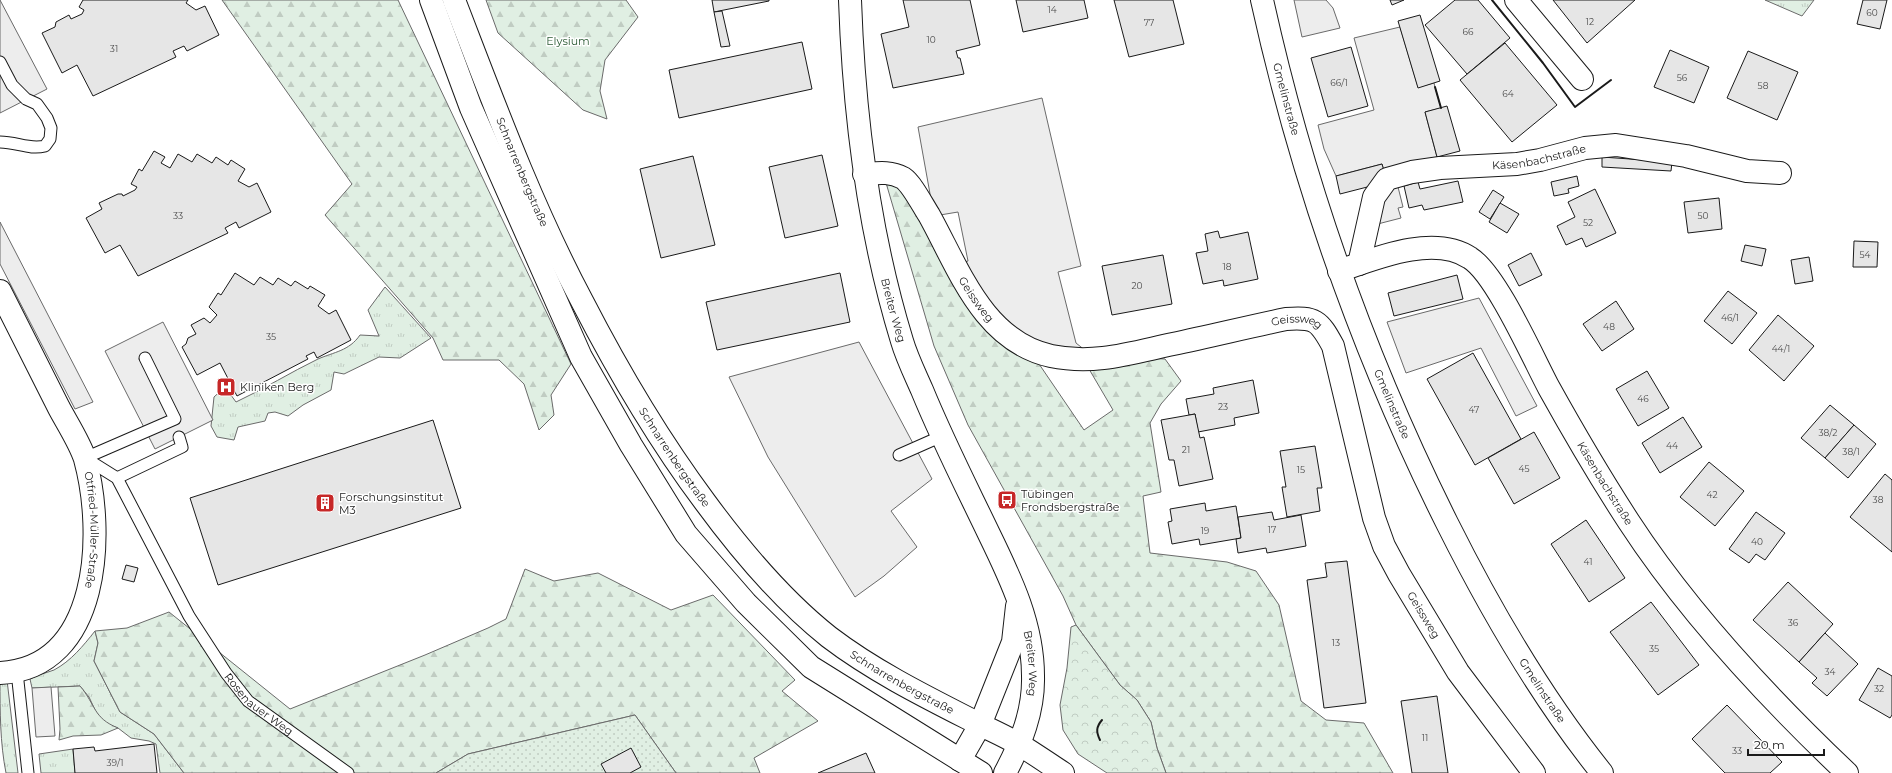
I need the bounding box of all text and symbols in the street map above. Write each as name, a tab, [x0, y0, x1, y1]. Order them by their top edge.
house number: 14	[1047, 4, 1057, 15]
house number: 60	[1866, 7, 1878, 18]
house number: 12	[1586, 16, 1594, 27]
house number: 77	[1144, 17, 1154, 28]
house number: 66	[1463, 26, 1474, 37]
park label: Elysium	[546, 34, 590, 48]
house number: 10	[926, 34, 936, 45]
house number: 31	[110, 43, 118, 54]
street label: Gmelinstraße	[1270, 61, 1303, 137]
house number: 56	[1677, 72, 1688, 83]
house number: 66/1	[1330, 77, 1348, 88]
house number: 58	[1758, 80, 1769, 91]
house number: 64	[1502, 88, 1514, 99]
street label: Schnarrenbergstraße	[493, 115, 552, 229]
street label: Käsenbachstraße	[1492, 141, 1588, 172]
house number: 33	[173, 210, 183, 221]
house number: 50	[1697, 210, 1709, 221]
house number: 52	[1583, 217, 1593, 228]
house number: 54	[1859, 249, 1871, 260]
house number: 18	[1223, 261, 1232, 272]
street label: Geissweg	[956, 274, 997, 325]
street label: Breiter Weg	[878, 277, 909, 344]
house number: 20	[1131, 280, 1143, 291]
street label: Geissweg	[1270, 311, 1326, 332]
house number: 46/1	[1721, 312, 1739, 323]
house number: 48	[1603, 321, 1615, 332]
house number: 35	[266, 331, 276, 342]
house number: 44/1	[1772, 343, 1790, 354]
street label: Gmelinstraße	[1371, 367, 1413, 441]
hospital icon: Kliniken Berg	[215, 376, 237, 398]
place label: Kliniken Berg	[240, 380, 314, 394]
house number: 46	[1637, 393, 1649, 404]
house number: 23	[1218, 401, 1228, 412]
house number: 47	[1469, 404, 1479, 415]
street label: Schnarrenbergstraße	[636, 405, 713, 510]
house number: 38/2	[1819, 427, 1837, 438]
street label: Käsenbachstraße	[1574, 439, 1636, 528]
house number: 44	[1666, 440, 1678, 451]
house number: 21	[1182, 444, 1190, 455]
house number: 38/1	[1842, 446, 1860, 457]
house number: 45	[1518, 463, 1530, 474]
house number: 15	[1297, 464, 1305, 475]
street label: Otfried-Müller-Straße	[81, 470, 102, 590]
place label: Tübingen Frondsbergstraße	[1021, 487, 1120, 514]
bus stop icon: Tübingen Frondsbergstraße	[996, 489, 1018, 511]
house number: 42	[1706, 489, 1718, 500]
place label: Forschungsinstitut M3	[339, 490, 444, 517]
building icon: Forschungsinstitut M3	[314, 492, 336, 514]
house number: 38	[1873, 494, 1884, 505]
house number: 17	[1268, 524, 1276, 535]
house number: 19	[1201, 525, 1210, 536]
house number: 40	[1751, 536, 1763, 547]
house number: 41	[1584, 556, 1592, 567]
street label: Geissweg	[1404, 589, 1443, 641]
house number: 36	[1788, 617, 1799, 628]
street label: Breiter Weg	[1021, 629, 1040, 697]
house number: 13	[1332, 637, 1340, 648]
house number: 35	[1649, 643, 1659, 654]
street label: Schnarrenbergstraße	[847, 647, 957, 717]
street label: Gmelinstraße	[1516, 656, 1569, 726]
house number: 34	[1824, 666, 1836, 677]
street label: Rosenauer Weg	[222, 670, 296, 738]
house number: 32	[1874, 683, 1884, 694]
scale bar	[1748, 731, 1824, 757]
house number: 11	[1422, 732, 1428, 743]
text: 20 m	[1754, 737, 1785, 752]
house number: 33	[1732, 745, 1742, 756]
house number: 39/1	[107, 757, 123, 768]

